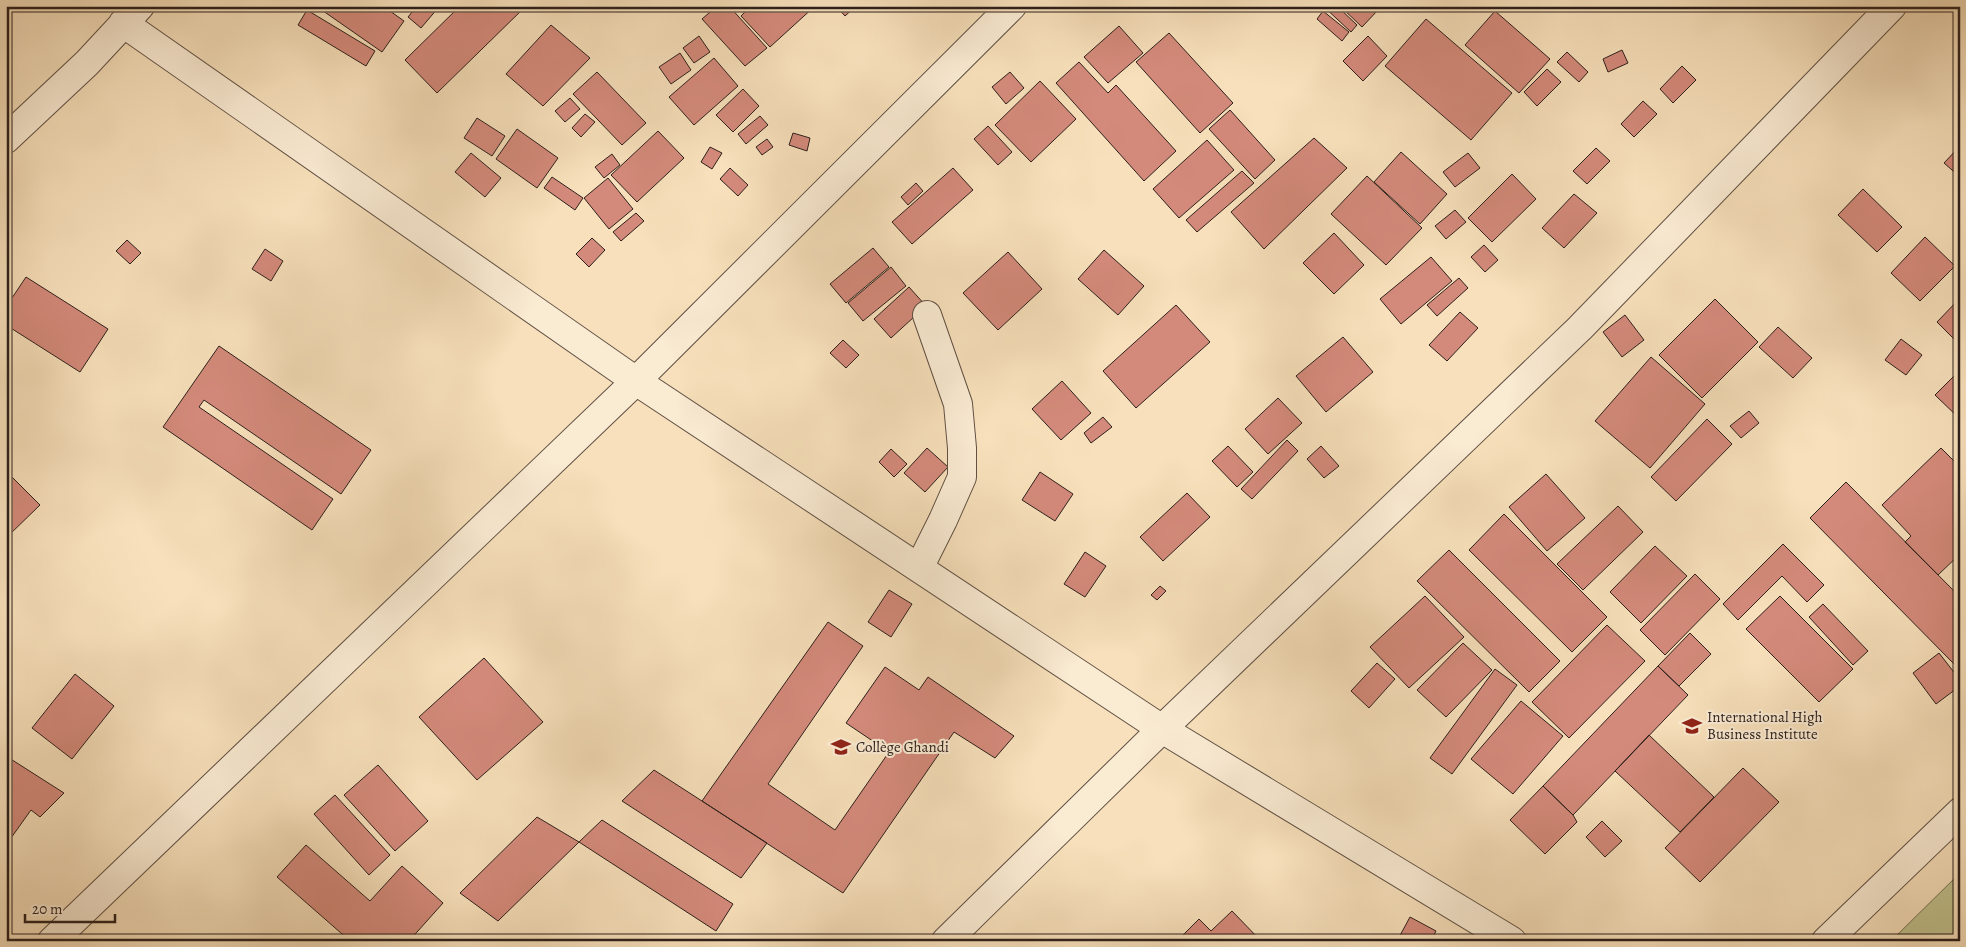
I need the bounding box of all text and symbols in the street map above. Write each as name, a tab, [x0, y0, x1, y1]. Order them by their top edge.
place label: International High Business Institute	[1707, 707, 1823, 744]
school or university icon: International High Business Institute	[1681, 715, 1703, 737]
school or university icon: Collège Ghandi	[830, 736, 852, 758]
place label: Collège Ghandi	[856, 737, 949, 757]
scale bar	[25, 892, 115, 924]
text: 20 m	[32, 899, 63, 919]

